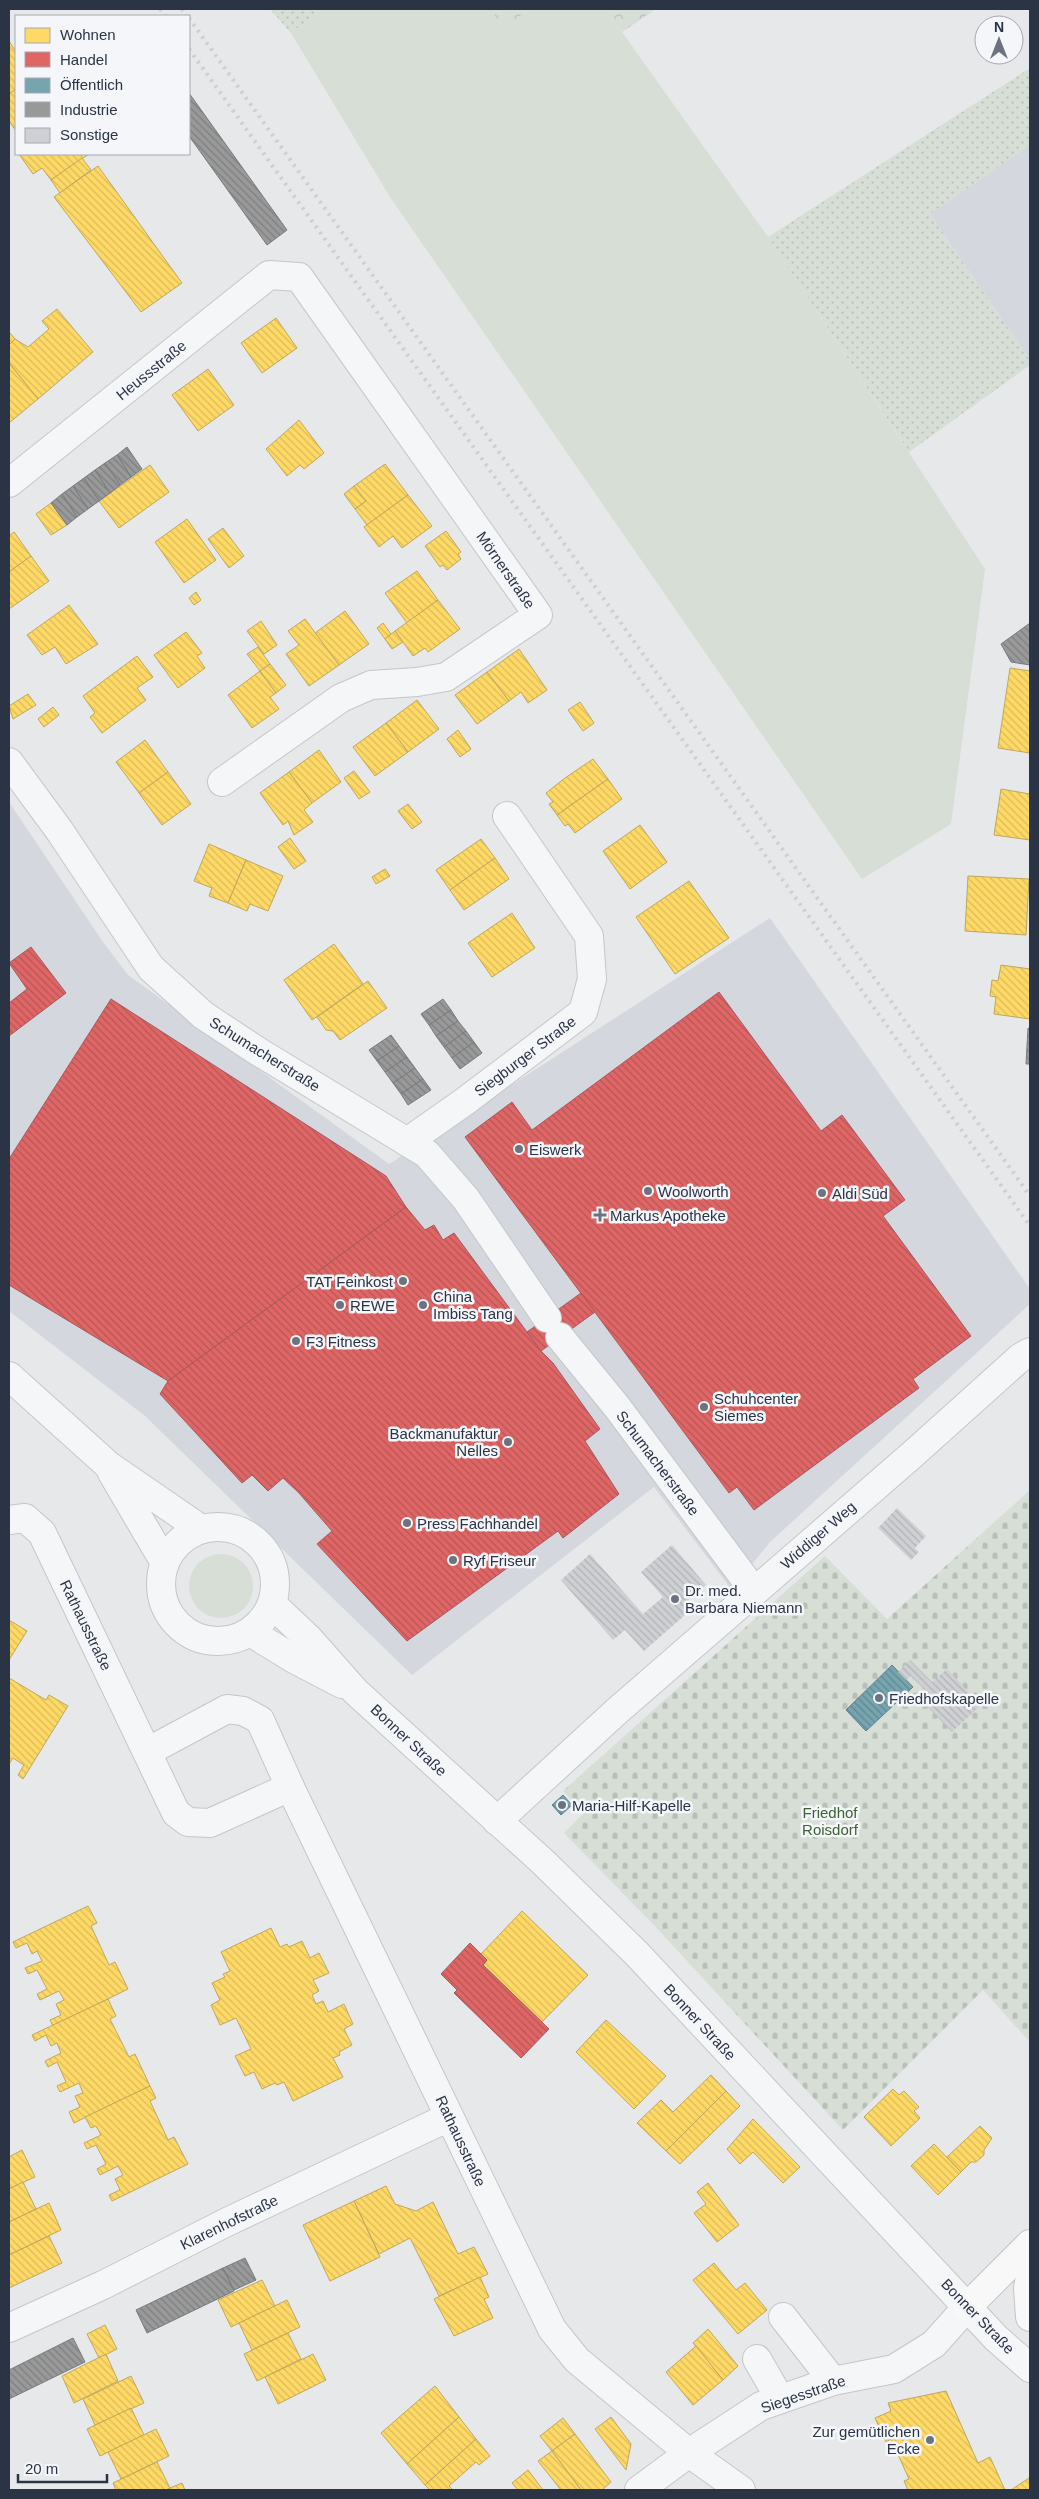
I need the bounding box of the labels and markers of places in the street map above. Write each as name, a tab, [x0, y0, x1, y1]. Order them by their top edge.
place label: Eiswerk	[529, 1141, 582, 1158]
marker: Eiswerk	[513, 1143, 525, 1155]
place label: Woolworth	[658, 1183, 729, 1200]
marker: Woolworth	[642, 1185, 654, 1197]
place label: Aldi Süd	[832, 1185, 888, 1202]
marker: Aldi Süd	[816, 1187, 828, 1199]
place label: Markus Apotheke	[610, 1207, 726, 1224]
marker: Markus Apotheke	[594, 1209, 606, 1221]
place label: TAT Feinkost	[306, 1273, 394, 1290]
marker: TAT Feinkost	[397, 1275, 409, 1287]
place label: China Imbiss Tang	[433, 1288, 513, 1322]
place label: REWE	[350, 1297, 395, 1314]
marker: REWE	[334, 1299, 346, 1311]
marker: China Imbiss Tang	[417, 1299, 429, 1311]
place label: F3 Fitness	[306, 1333, 376, 1350]
marker: F3 Fitness	[290, 1335, 302, 1347]
place label: Schuhcenter Siemes	[714, 1390, 798, 1424]
marker: Schuhcenter Siemes	[698, 1401, 710, 1413]
place label: Backmanufaktur Nelles	[390, 1425, 498, 1459]
marker: Backmanufaktur Nelles	[502, 1436, 514, 1448]
place label: Press Fachhandel	[417, 1515, 538, 1532]
marker: Press Fachhandel	[401, 1517, 413, 1529]
place label: Ryf Friseur	[463, 1552, 536, 1569]
marker: Ryf Friseur	[447, 1554, 459, 1566]
place label: Dr. med. Barbara Niemann	[685, 1582, 803, 1616]
marker: Dr. med. Barbara Niemann	[669, 1593, 681, 1605]
place label: Friedhofskapelle	[889, 1690, 999, 1707]
marker: Friedhofskapelle	[873, 1692, 885, 1704]
place label: Maria-Hilf-Kapelle	[572, 1797, 691, 1814]
marker: Maria-Hilf-Kapelle	[556, 1799, 568, 1811]
place label: Zur gemütlichen Ecke	[812, 2423, 920, 2457]
marker: Zur gemütlichen Ecke	[924, 2434, 936, 2446]

